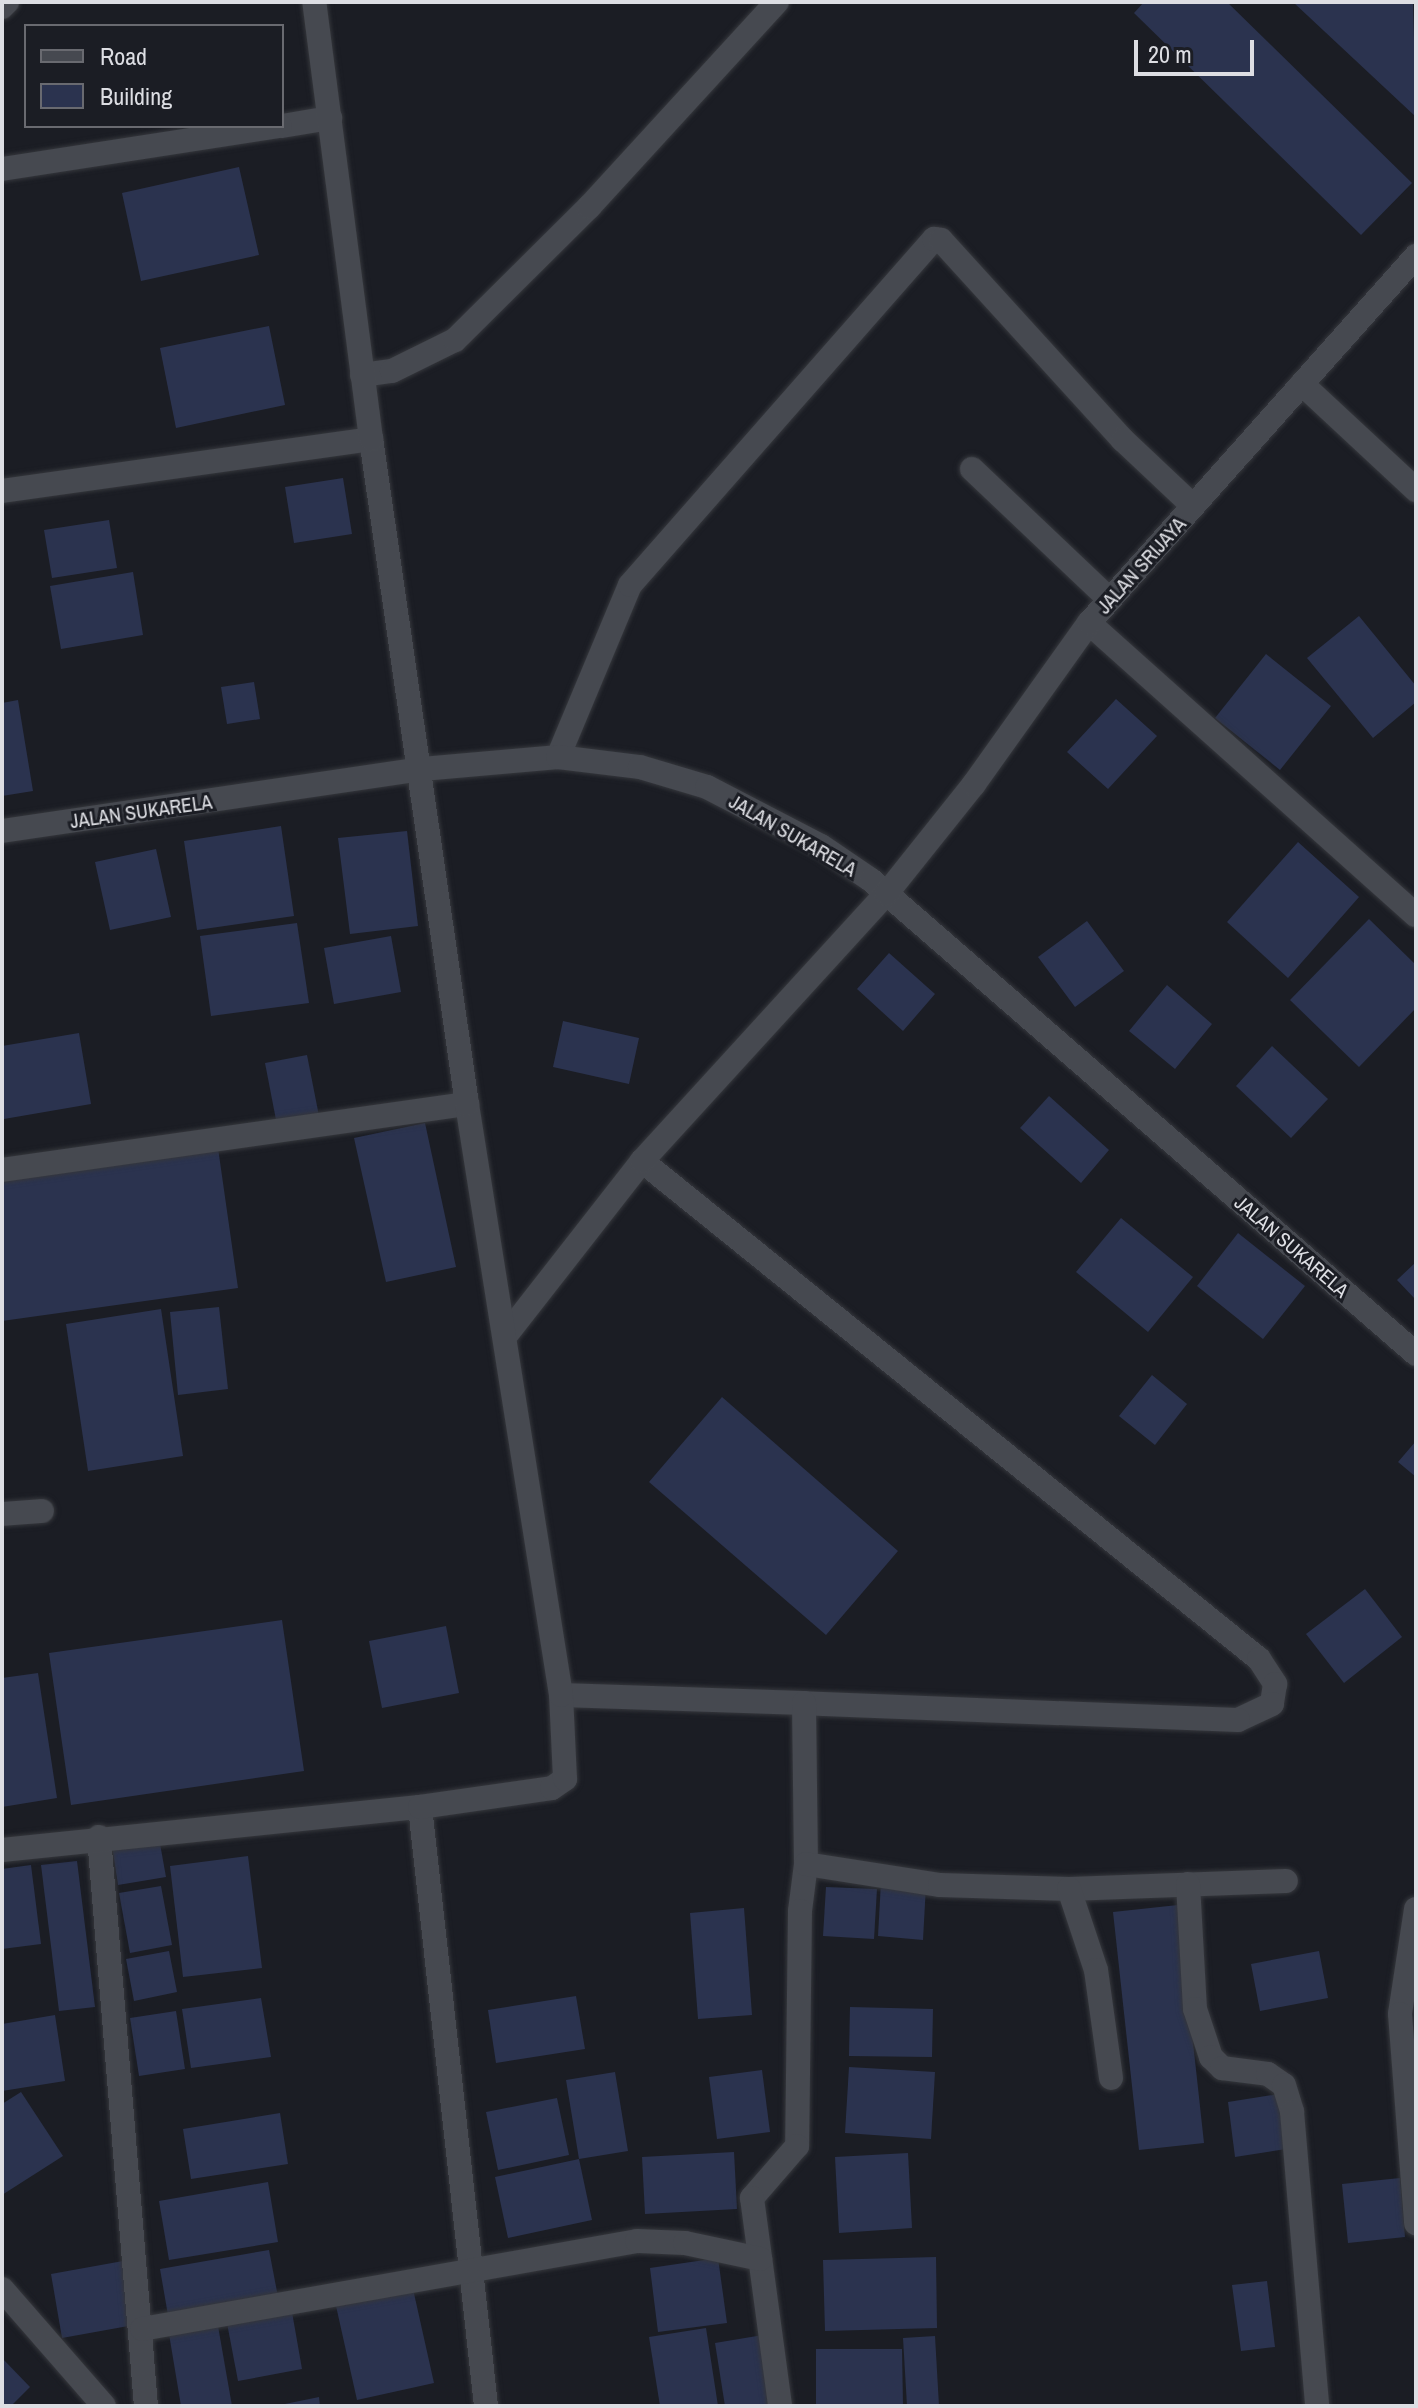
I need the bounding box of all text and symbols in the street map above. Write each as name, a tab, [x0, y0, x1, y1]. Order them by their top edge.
legend	[24, 24, 284, 128]
scale bar	[1138, 24, 1258, 74]
text: 20 m	[1148, 38, 1192, 70]
text: Road	[100, 40, 147, 72]
text: Building	[100, 80, 172, 112]
street label: JALAN SRIJAYA	[1091, 512, 1191, 618]
street label: JALAN SUKARELA	[68, 789, 214, 833]
street label: JALAN SUKARELA	[725, 789, 861, 881]
street label: JALAN SUKARELA	[1230, 1190, 1354, 1302]

